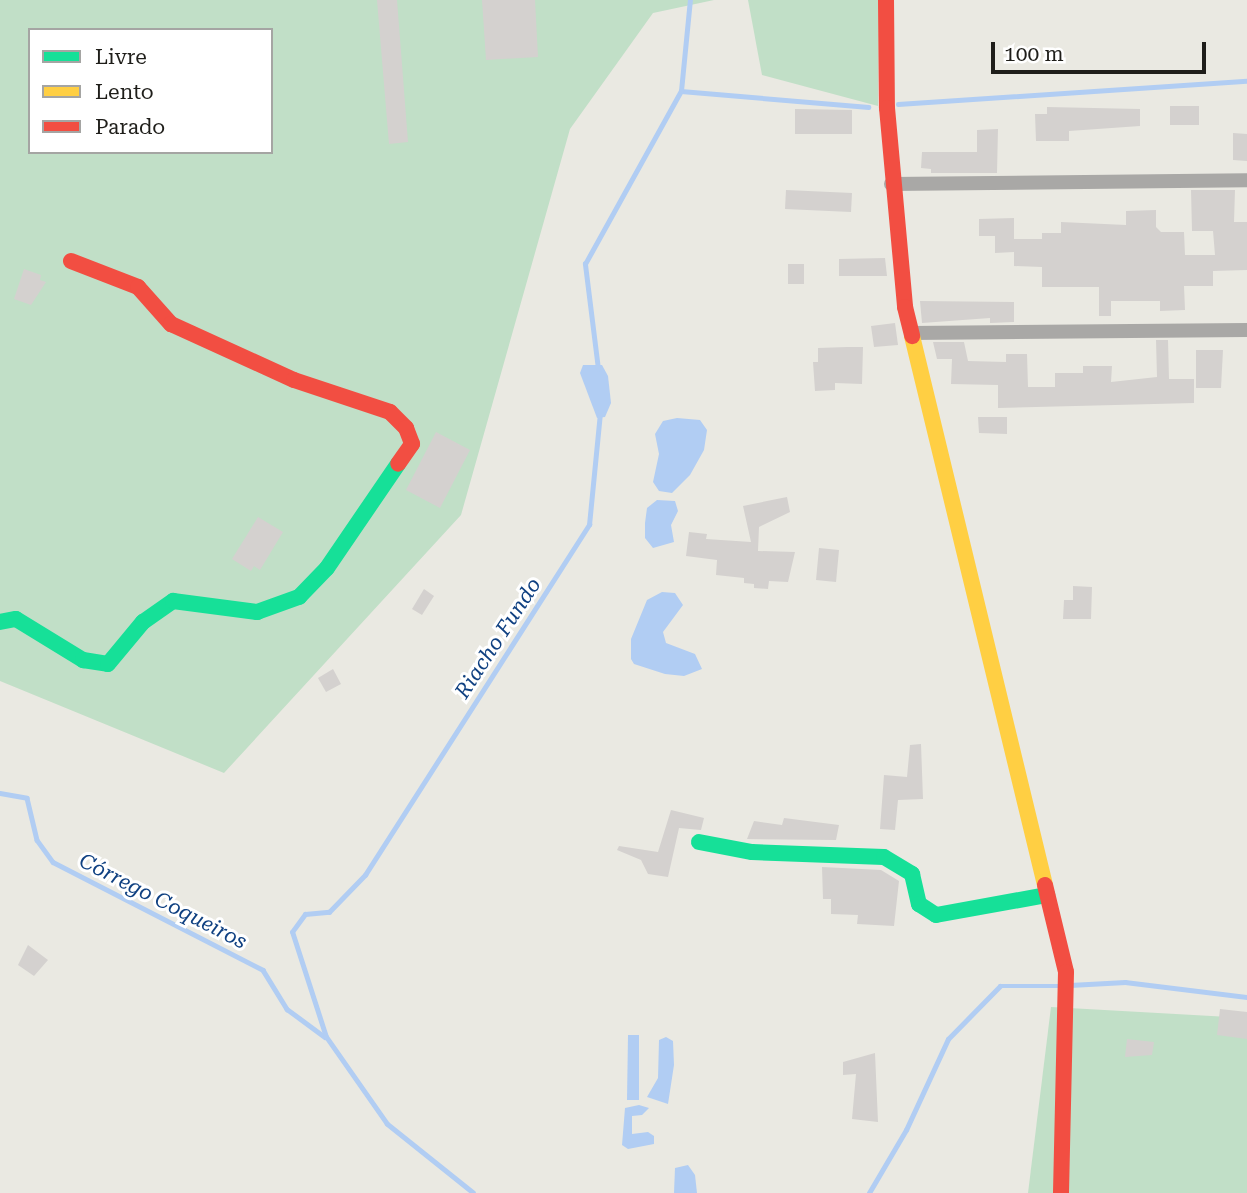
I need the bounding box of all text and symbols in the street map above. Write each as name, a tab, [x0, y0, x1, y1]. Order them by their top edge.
legend	[28, 28, 273, 154]
scale bar	[995, 28, 1210, 72]
text: 100 m	[1004, 42, 1064, 66]
text: Livre	[95, 45, 147, 69]
text: Lento	[95, 80, 154, 104]
text: Parado	[95, 115, 165, 139]
water label: Riacho Fundo	[450, 573, 546, 703]
water label: Córrego Coqueiros	[75, 848, 251, 954]

